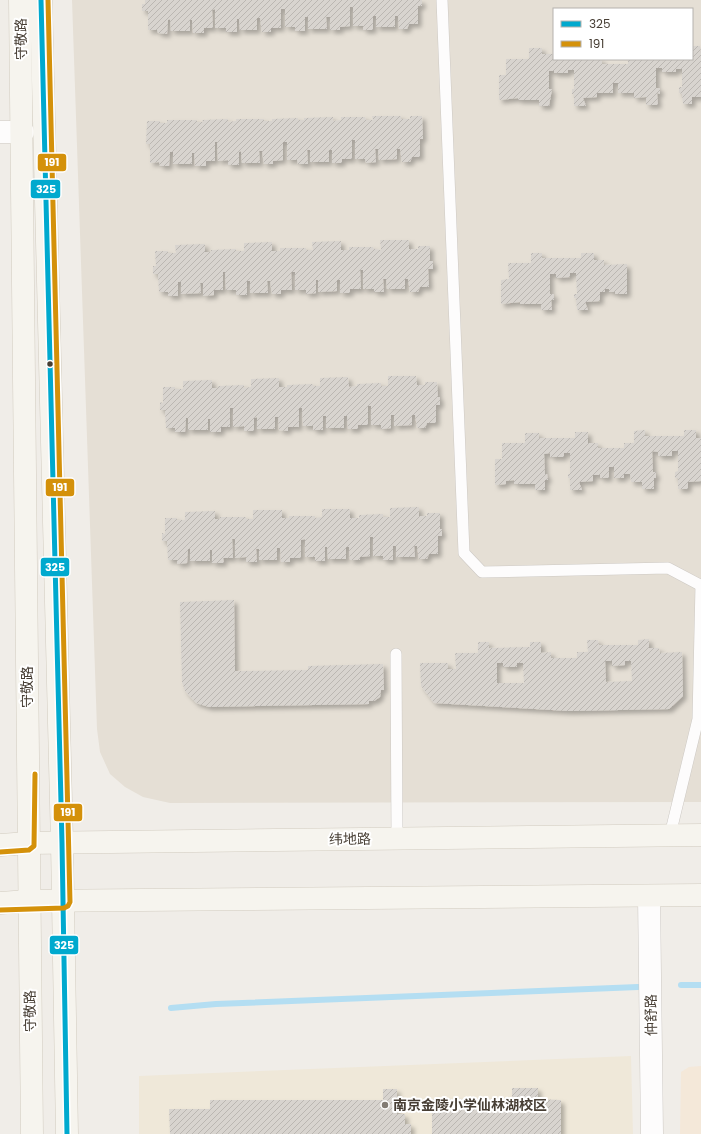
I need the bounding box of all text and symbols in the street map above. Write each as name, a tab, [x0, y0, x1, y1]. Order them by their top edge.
legend	[553, 8, 693, 60]
text: 325	[589, 15, 611, 32]
street label: 守敬路	[11, 18, 31, 60]
text: 191	[589, 35, 604, 52]
line badge: 191	[37, 153, 67, 172]
text: 191	[44, 154, 60, 170]
line badge: 325	[30, 179, 61, 199]
text: 325	[36, 181, 56, 197]
unlabelled marker	[45, 359, 55, 369]
line badge: 191	[45, 478, 75, 497]
text: 191	[52, 479, 68, 495]
line badge: 325	[40, 557, 70, 577]
text: 325	[45, 559, 65, 575]
street label: 守敬路	[17, 666, 37, 708]
line badge: 191	[53, 803, 83, 822]
text: 191	[60, 804, 76, 820]
street label: 纬地路	[329, 829, 371, 849]
line badge: 325	[49, 935, 79, 955]
text: 325	[54, 937, 74, 953]
street label: 守敬路	[20, 990, 40, 1032]
street label: 仲舒路	[641, 994, 661, 1036]
place label: 南京金陵小学仙林湖校区	[393, 1095, 547, 1115]
marker: 南京金陵小学仙林湖校区	[380, 1100, 390, 1110]

